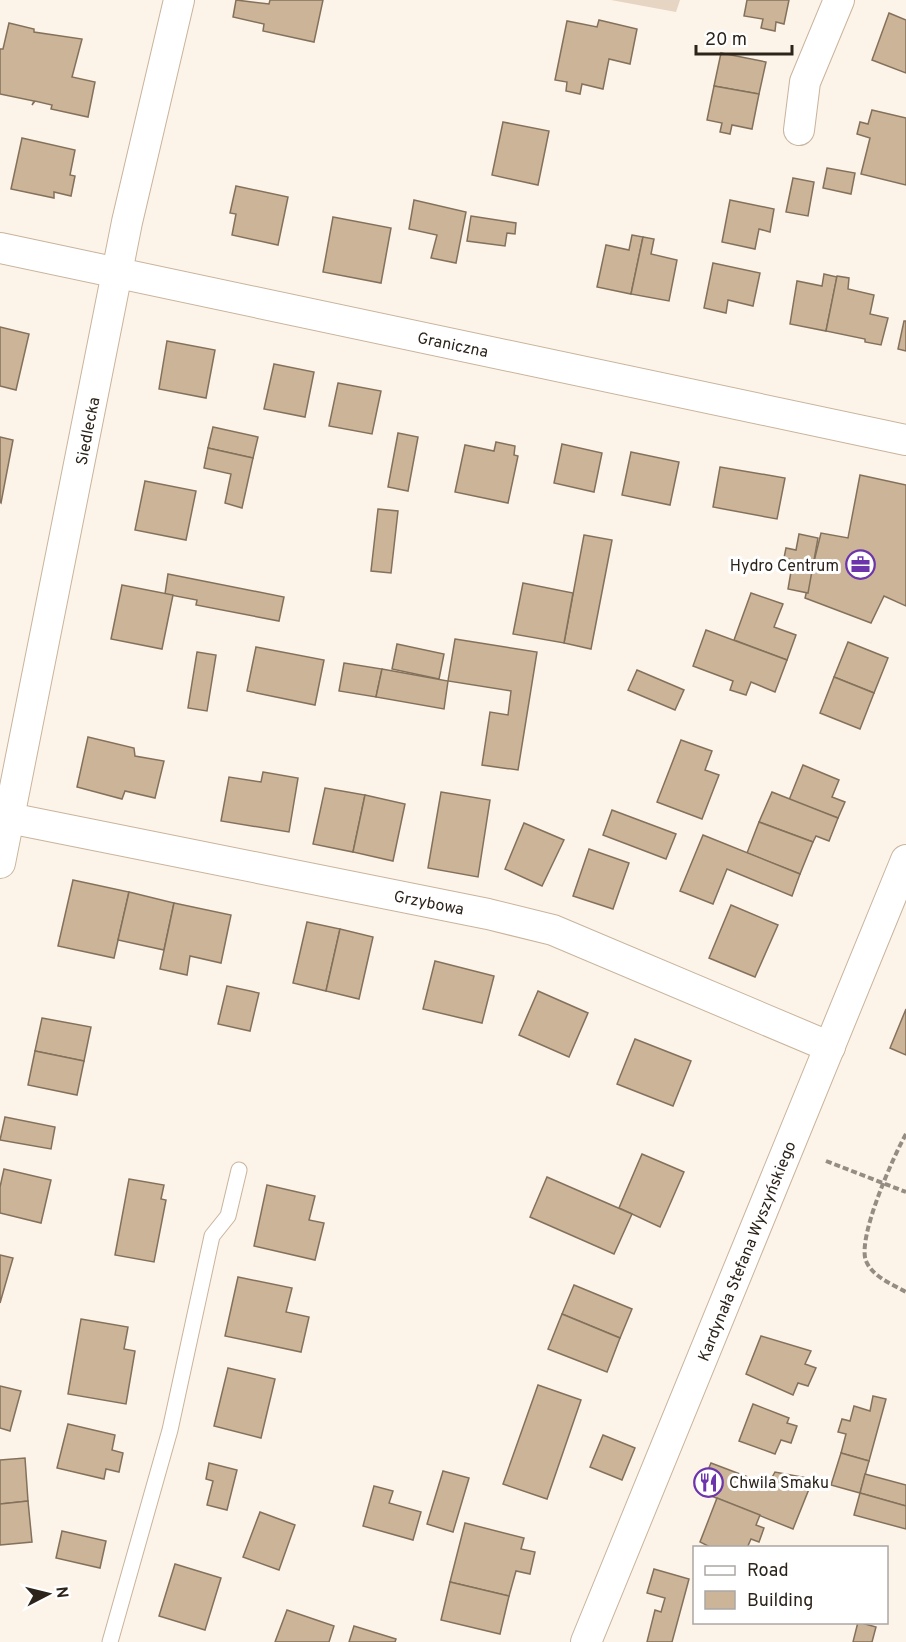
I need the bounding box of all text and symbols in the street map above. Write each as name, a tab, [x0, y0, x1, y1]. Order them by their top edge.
scale bar	[696, 18, 792, 56]
text: 20 m	[705, 29, 747, 52]
street label: Graniczna	[415, 329, 490, 363]
street label: Siedlecka	[73, 396, 105, 467]
office icon: Hydro Centrum	[844, 549, 876, 581]
place label: Hydro Centrum	[730, 557, 839, 577]
street label: Grzybowa	[392, 887, 465, 921]
street label: Kardynała Stefana Wyszyńskiego	[694, 1139, 801, 1365]
restaurant icon: Chwila Smaku	[692, 1466, 724, 1498]
place label: Chwila Smaku	[729, 1474, 829, 1494]
legend	[693, 1546, 888, 1624]
text: Road	[747, 1560, 789, 1583]
north arrow	[18, 1564, 78, 1624]
text: N	[50, 1585, 72, 1599]
text: Building	[747, 1590, 813, 1613]

